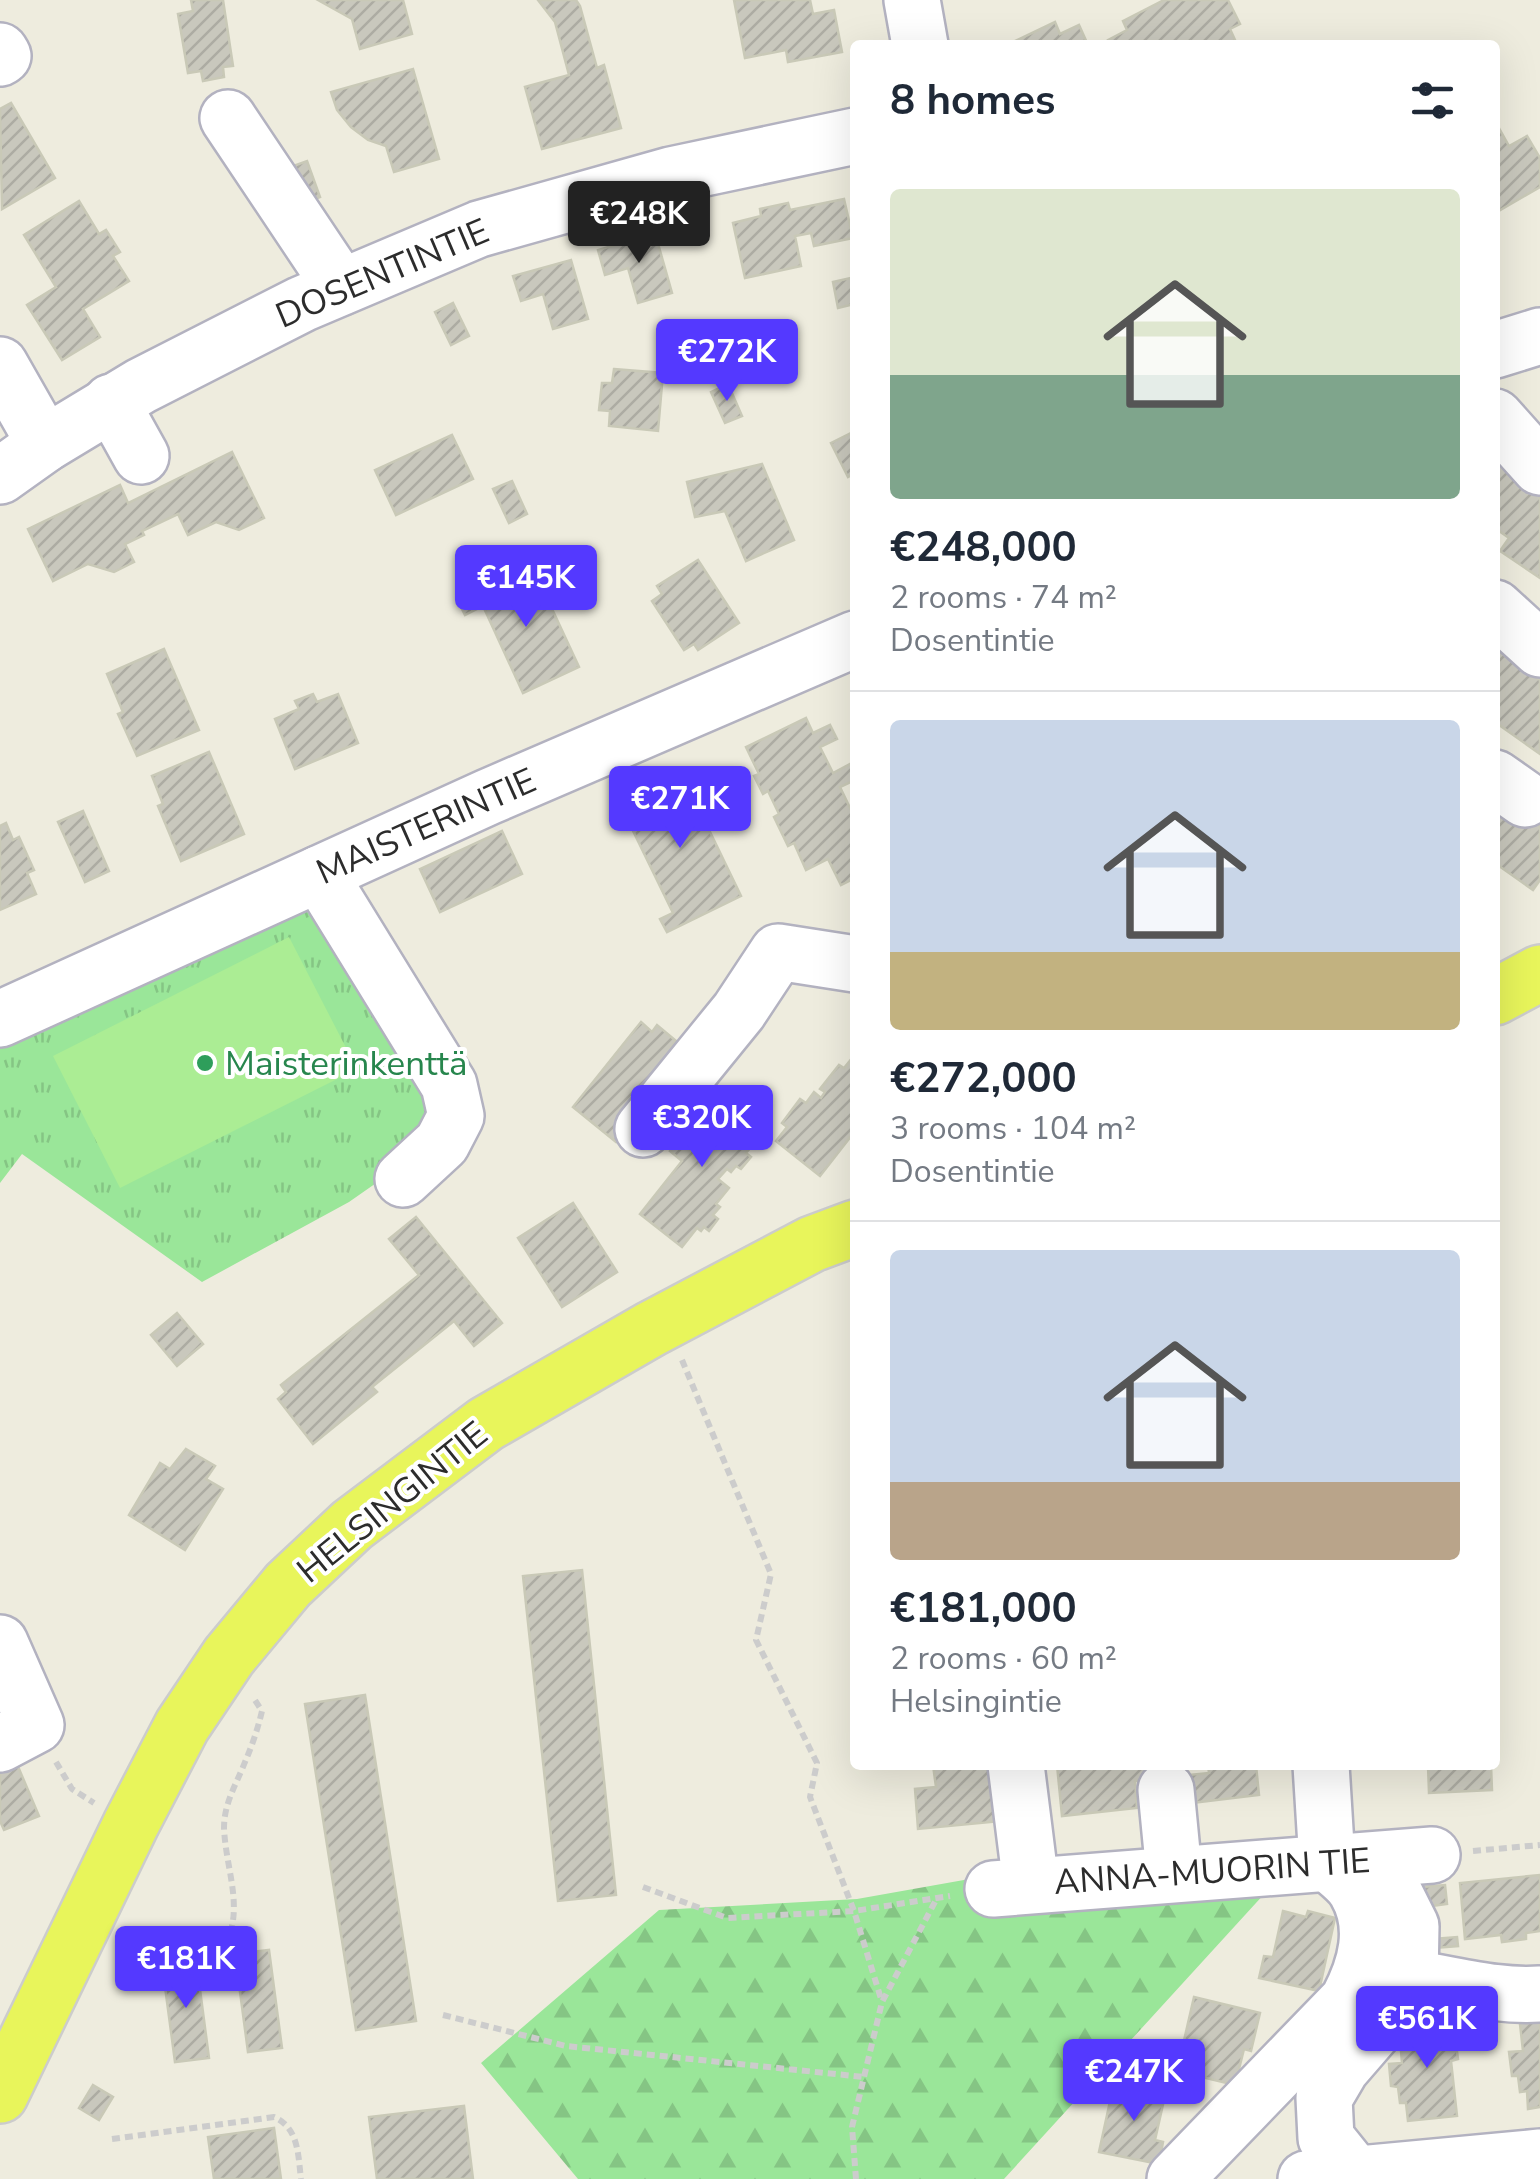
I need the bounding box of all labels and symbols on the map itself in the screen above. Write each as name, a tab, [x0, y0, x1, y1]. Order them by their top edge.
pin: €248K	[569, 181, 709, 266]
street label: DOSENTINTIE	[269, 207, 496, 339]
pin: €272K	[657, 319, 797, 404]
pin: €145K	[456, 545, 596, 630]
street label: MAISTERINTIE	[309, 757, 543, 896]
pin: €271K	[610, 766, 750, 851]
place label: Maisterinkenttä	[225, 1040, 468, 1087]
marker: Maisterinkenttä	[194, 1052, 216, 1074]
pin: €320K	[632, 1085, 772, 1170]
street label: HELSINGINTIE	[287, 1411, 497, 1594]
street label: ANNA-MUORIN TIE	[1052, 1837, 1372, 1906]
pin: €181K	[116, 1926, 256, 2011]
pin: €561K	[1357, 1986, 1497, 2071]
pin: €247K	[1064, 2039, 1204, 2124]

